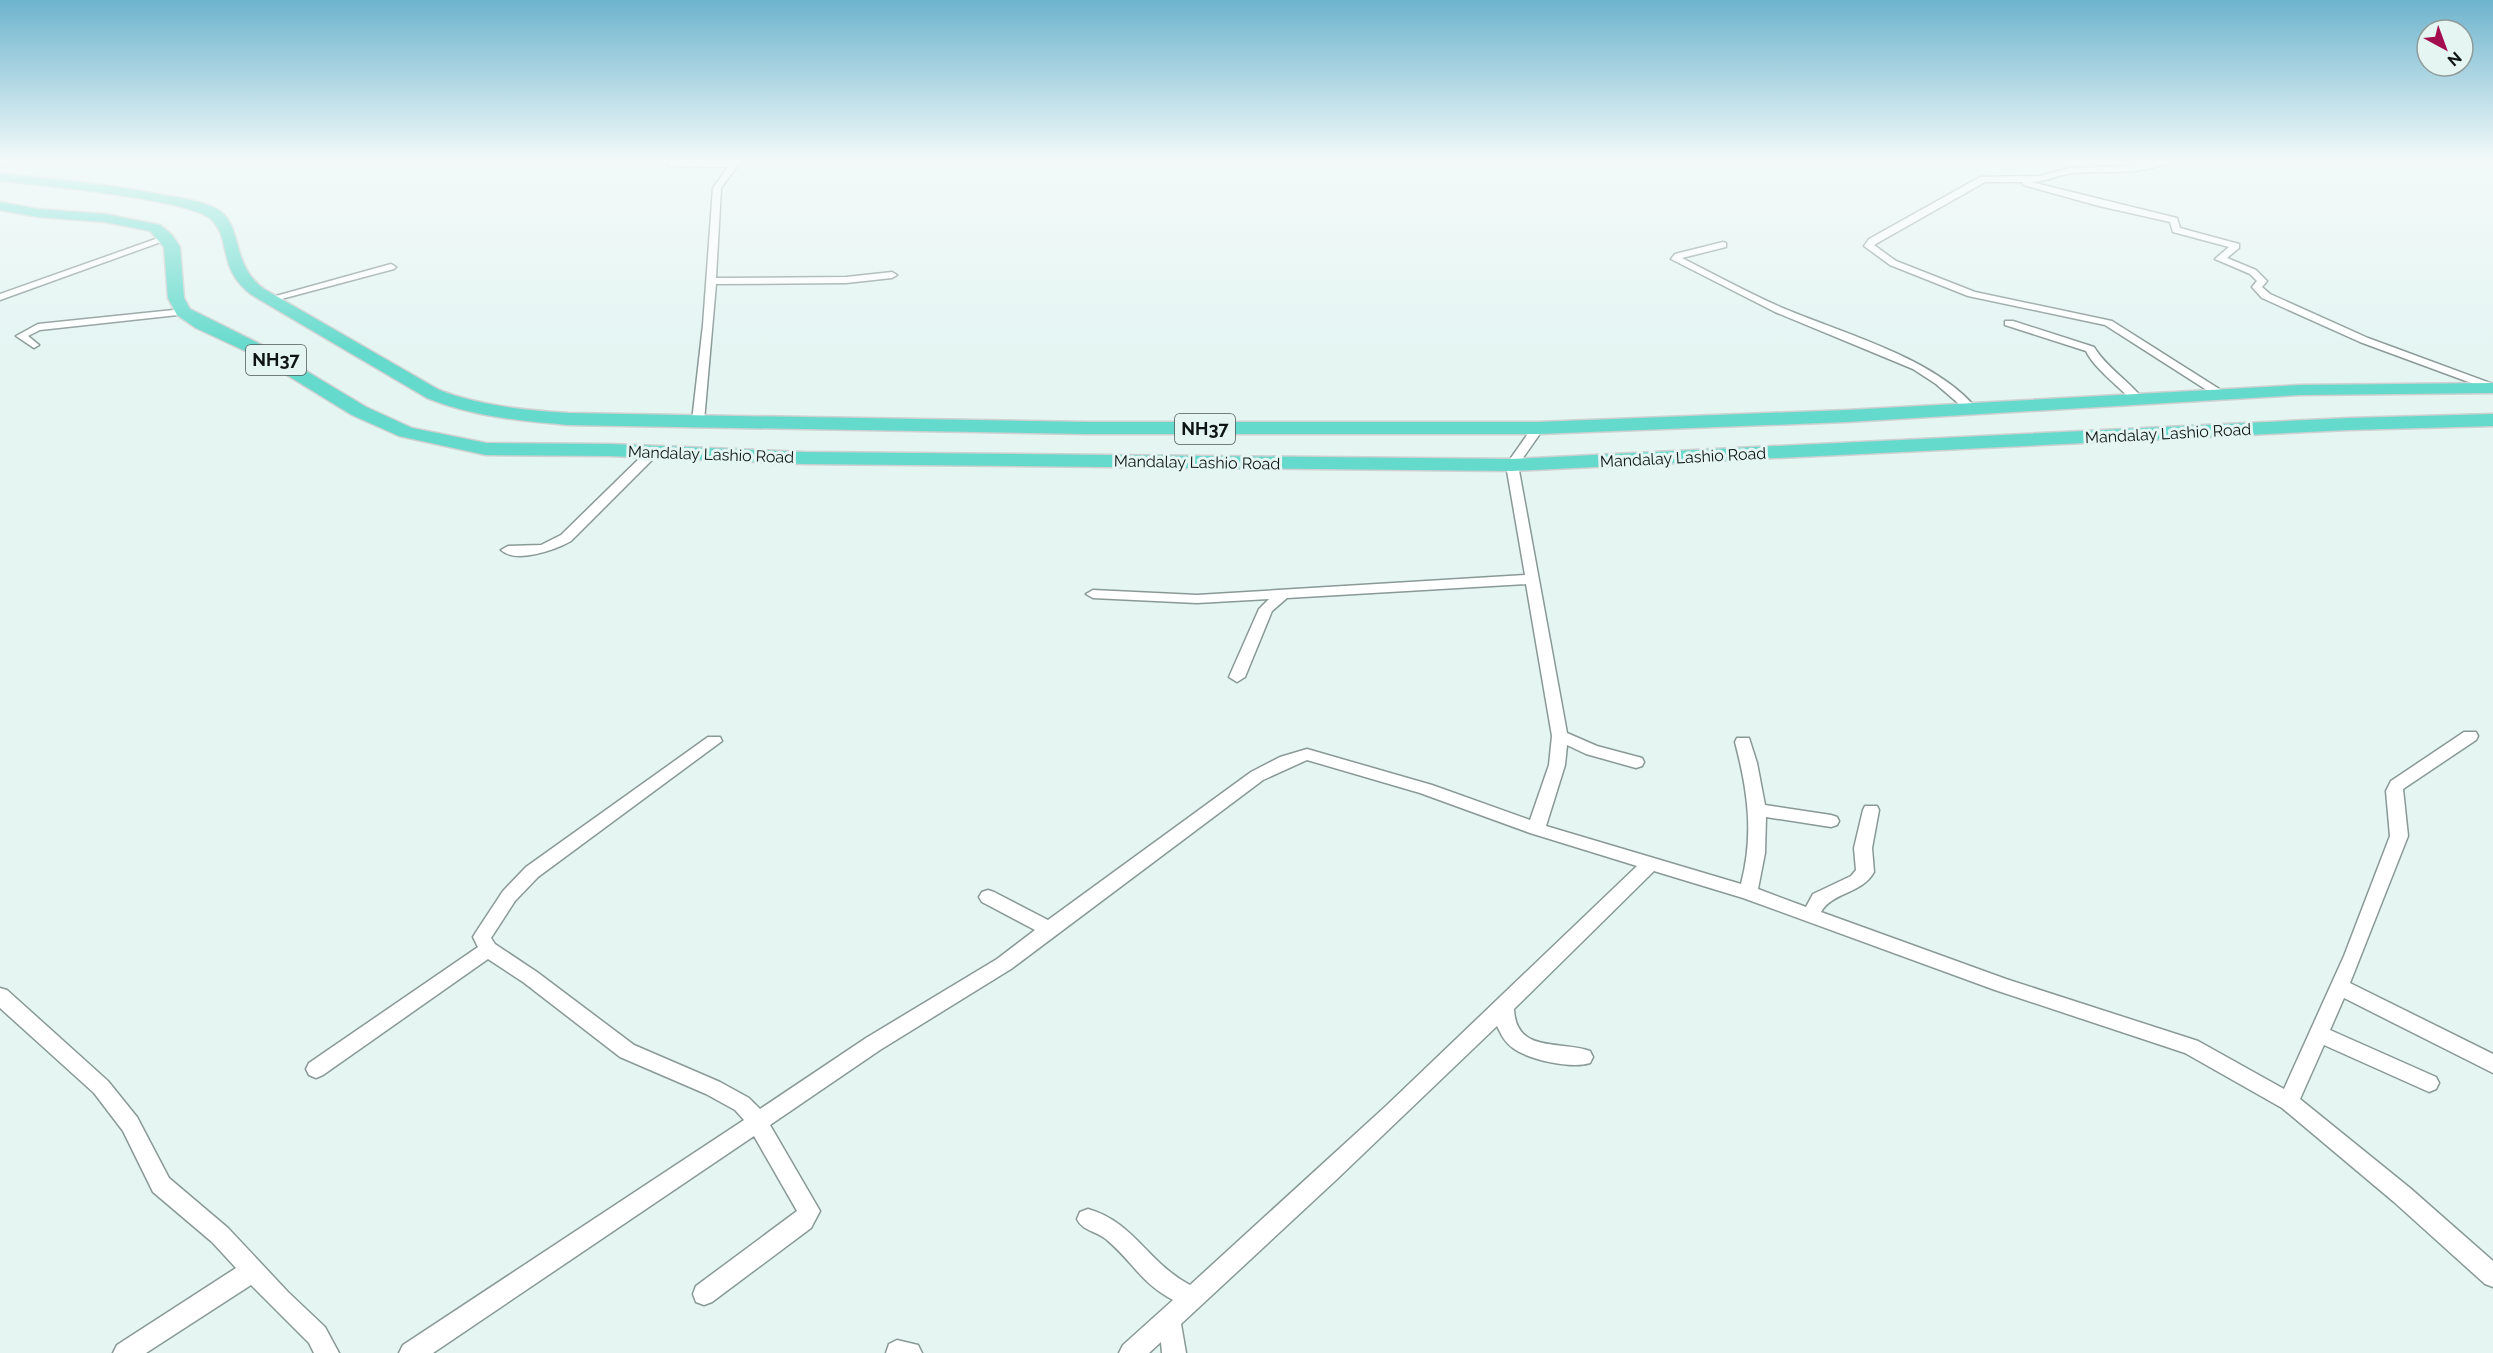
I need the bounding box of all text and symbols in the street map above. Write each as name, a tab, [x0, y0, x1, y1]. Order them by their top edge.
north arrow	[2415, 18, 2475, 78]
text: N	[2444, 48, 2465, 70]
road number: NH37	[246, 345, 306, 375]
road number: NH37	[1175, 414, 1235, 444]
street label: Mandalay Lashio Road	[2084, 420, 2252, 447]
street label: Mandalay Lashio Road	[628, 442, 794, 467]
street label: Mandalay Lashio Road	[1599, 444, 1767, 471]
street label: Mandalay Lashio Road	[1114, 452, 1280, 473]

